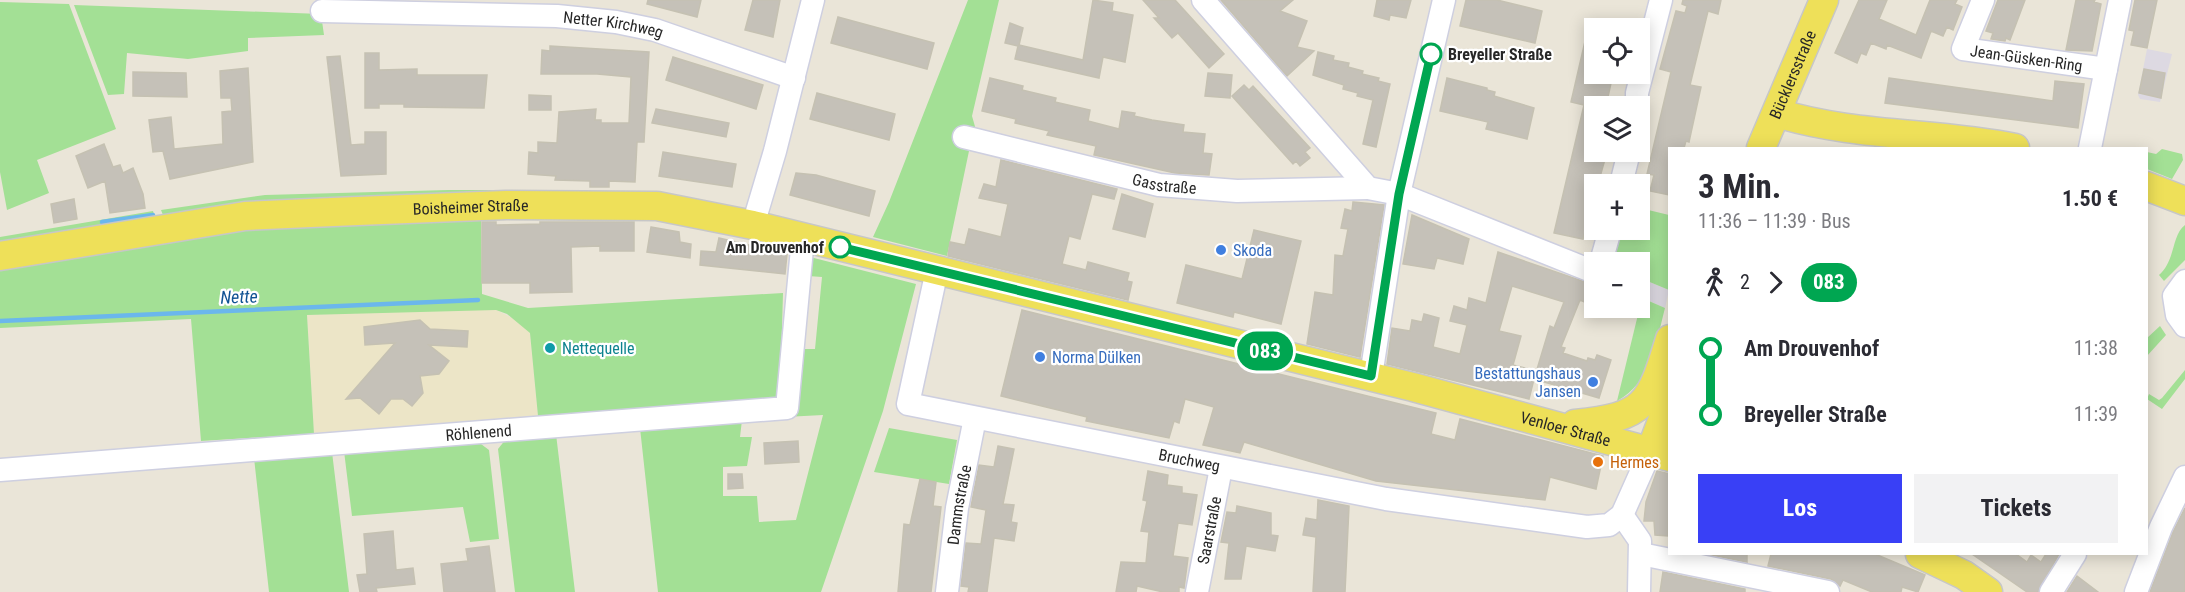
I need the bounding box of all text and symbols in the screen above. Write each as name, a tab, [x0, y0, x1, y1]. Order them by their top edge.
street label: Netter Kirchweg	[562, 8, 666, 42]
map controls	[1584, 18, 1650, 318]
button: locate	[1584, 18, 1650, 84]
street label: Bücklersstraße	[1766, 27, 1820, 122]
street label: Jean-Güsken-Ring	[1969, 41, 2084, 76]
marker: Breyeller Straße	[1420, 43, 1442, 65]
place label: Breyeller Straße	[1448, 45, 1552, 64]
button: layers	[1584, 96, 1650, 162]
text: 3 Min.	[1698, 167, 1781, 206]
street label: Gasstraße	[1130, 170, 1197, 198]
button: +	[1584, 174, 1650, 240]
text: 1.50 €	[2062, 186, 2118, 211]
street label: Boisheimer Straße	[412, 196, 529, 219]
text: 11:36 – 11:39 · Bus	[1698, 209, 1851, 233]
marker: Am Drouvenhof	[829, 236, 851, 258]
place label: Am Drouvenhof	[726, 238, 825, 257]
place label: Skoda	[1233, 241, 1272, 260]
marker: Skoda	[1214, 243, 1228, 257]
button: −	[1584, 252, 1650, 318]
icon: walk	[1698, 266, 1731, 299]
icon: forward	[1759, 266, 1792, 299]
text: 2	[1740, 270, 1750, 294]
text: 083	[1813, 270, 1845, 294]
water label: Nette	[220, 285, 258, 308]
line badge: 083	[1230, 332, 1300, 370]
text: Am Drouvenhof	[1744, 336, 1879, 361]
text: 11:38	[2074, 336, 2118, 360]
place label: Nettequelle	[562, 339, 634, 358]
text: 083	[1249, 339, 1281, 363]
marker: Nettequelle	[543, 341, 557, 355]
place label: Norma Dülken	[1052, 348, 1141, 367]
marker: Norma Dülken	[1033, 350, 1047, 364]
place label: Bestattungshaus Jansen	[1475, 364, 1581, 401]
marker: Bestattungshaus Jansen	[1586, 375, 1600, 389]
text: Breyeller Straße	[1744, 402, 1887, 427]
text: 11:39	[2074, 402, 2118, 426]
street label: Venloer Straße	[1518, 408, 1613, 450]
street label: Röhlenend	[445, 421, 512, 445]
street label: Bruchweg	[1157, 445, 1222, 476]
place label: Hermes	[1610, 453, 1659, 472]
marker: Hermes	[1591, 455, 1605, 469]
street label: Dammstraße	[944, 463, 975, 546]
button: Los	[1698, 474, 1902, 543]
button: Tickets	[1914, 474, 2118, 543]
street label: Saarstraße	[1194, 495, 1225, 566]

